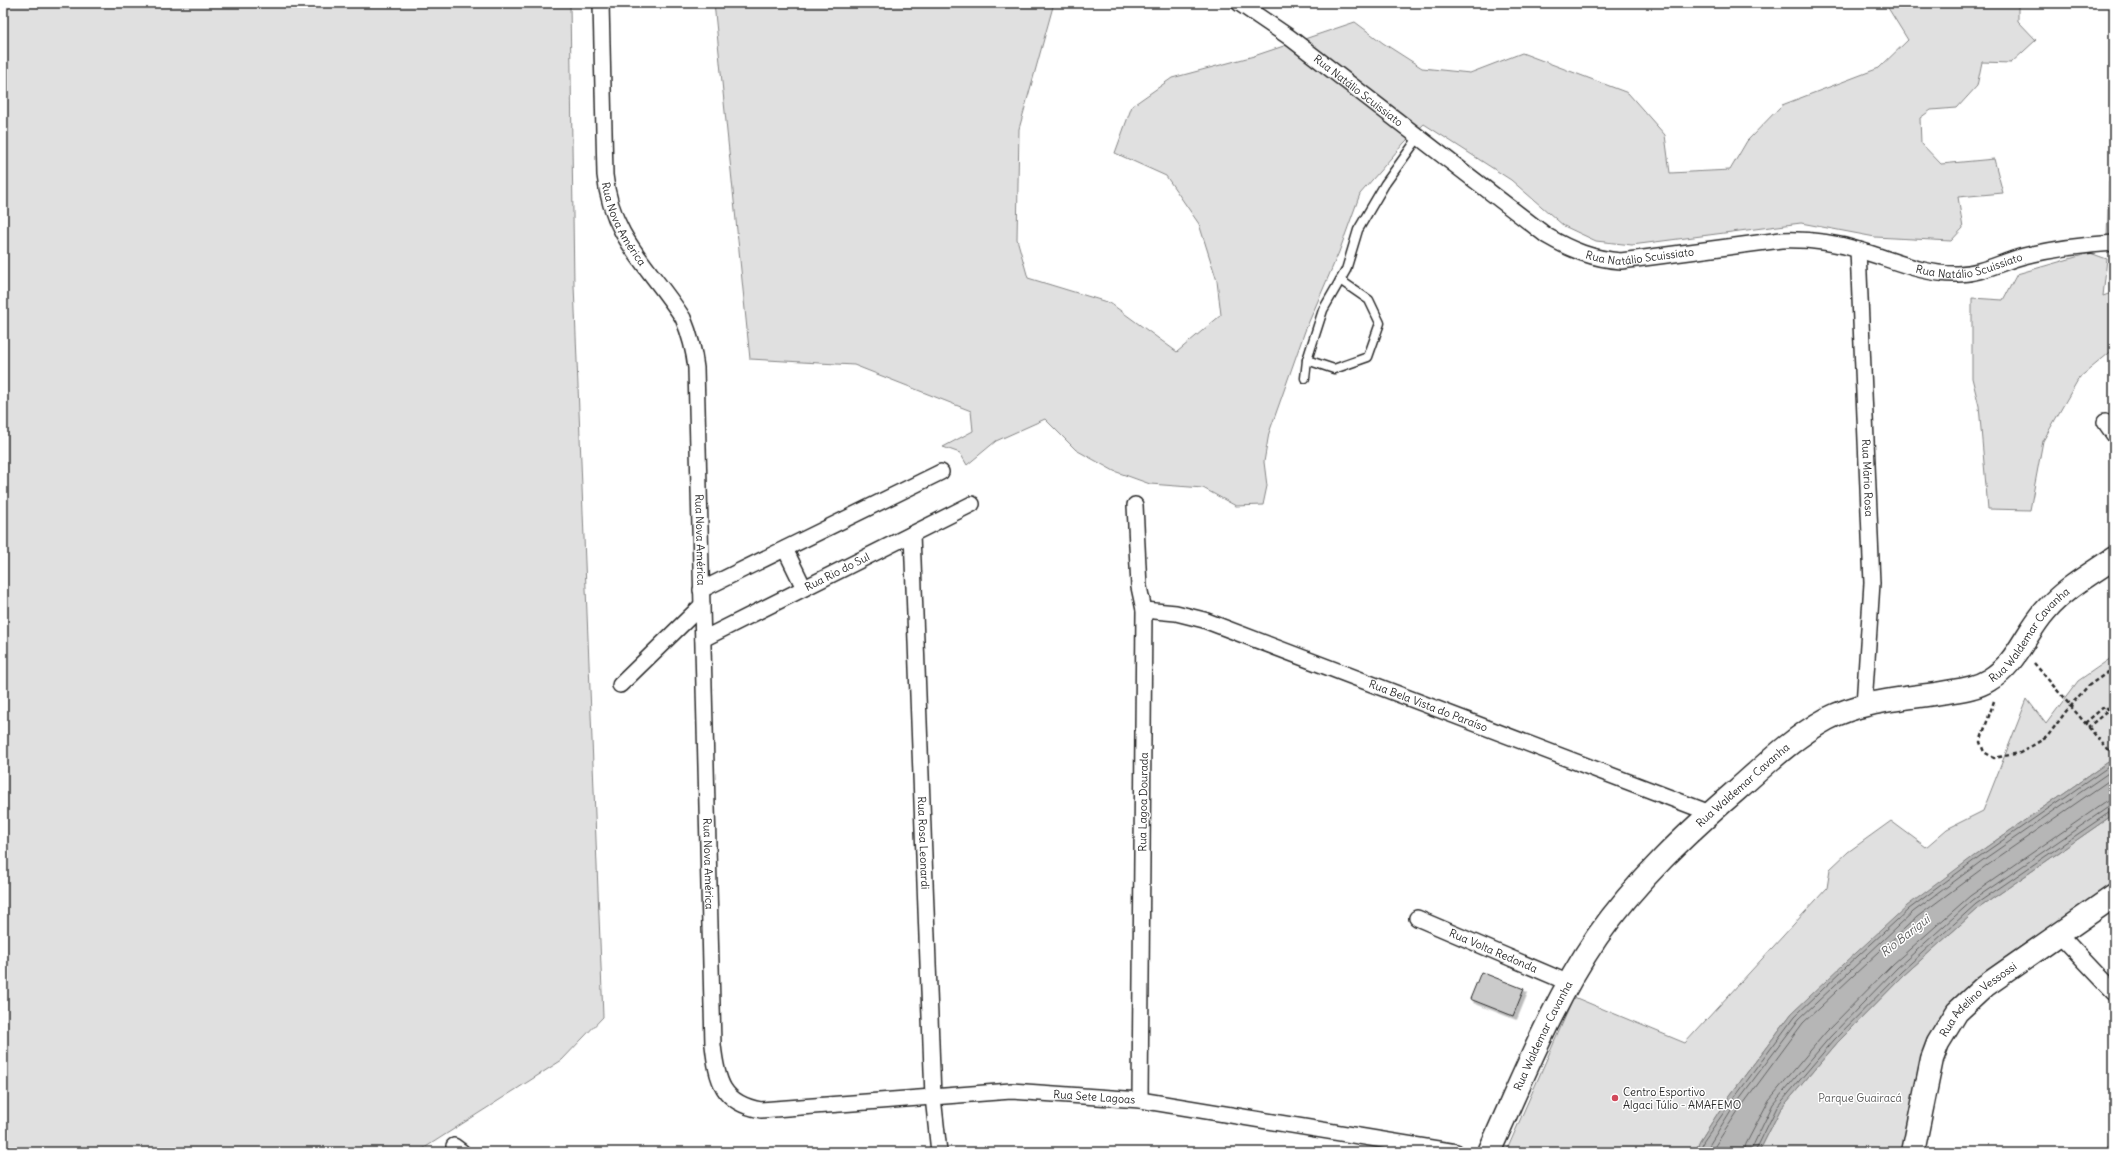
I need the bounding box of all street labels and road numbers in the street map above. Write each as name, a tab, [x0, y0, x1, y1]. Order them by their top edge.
street label: Rua Natálio Scuissiato	[1311, 52, 1406, 129]
street label: Rua Nova América	[599, 181, 649, 269]
street label: Rua Natálio Scuissiato	[1584, 245, 1695, 268]
street label: Rua Natálio Scuissiato	[1914, 250, 2024, 281]
street label: Rua Mário Rosa	[1859, 439, 1876, 517]
street label: Rua Nova América	[692, 494, 708, 586]
street label: Rua Rio do Sul	[802, 550, 872, 594]
street label: Rua Waldemar Cavanha	[1986, 584, 2072, 685]
street label: Rua Bela Vista do Paraíso	[1367, 677, 1490, 735]
street label: Rua Waldemar Cavanha	[1693, 740, 1792, 830]
street label: Rua Lagoa Dourada	[1135, 752, 1151, 852]
street label: Rua Rosa Leonardi	[915, 796, 932, 890]
street label: Rua Nova América	[700, 818, 717, 910]
street label: Rua Volta Redonda	[1447, 926, 1539, 976]
street label: Rua Adelino Vessossi	[1936, 959, 2019, 1039]
street label: Rua Waldemar Cavanha	[1510, 979, 1575, 1093]
street label: Rua Sete Lagoas	[1053, 1087, 1136, 1107]

